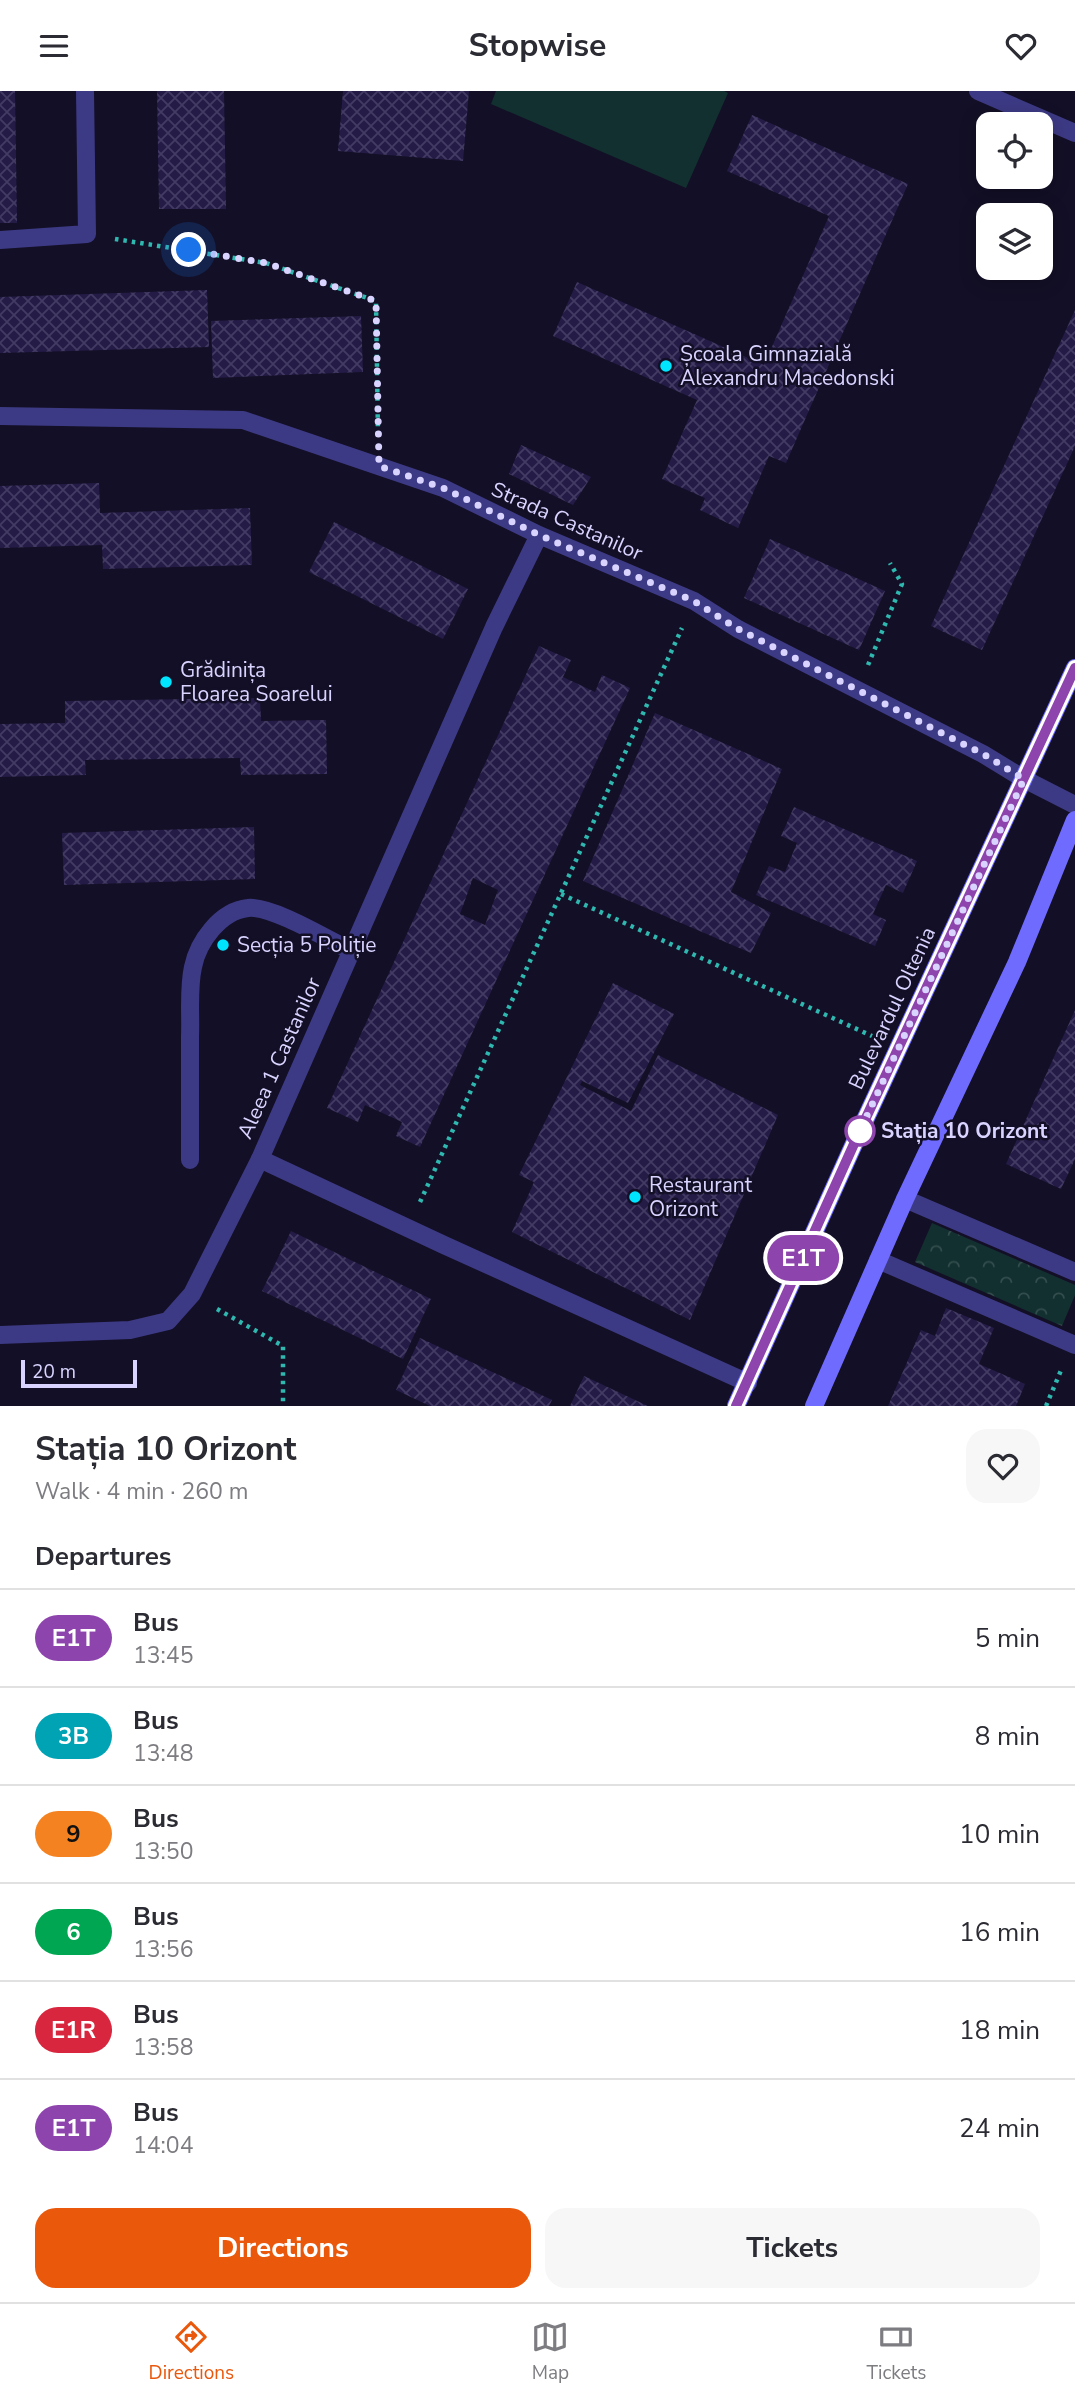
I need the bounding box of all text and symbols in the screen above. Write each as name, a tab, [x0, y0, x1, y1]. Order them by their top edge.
text: Stopwise	[469, 24, 606, 67]
icon: menu	[35, 27, 73, 65]
icon: heart	[1002, 27, 1040, 65]
map controls	[976, 112, 1053, 280]
button: locate	[976, 112, 1053, 189]
button: layers	[976, 203, 1053, 280]
your location	[171, 232, 206, 267]
place label: Școala Gimnazială Alexandru Macedonski	[680, 340, 895, 392]
marker: Școala Gimnazială Alexandru Macedonski	[658, 358, 674, 374]
street label: Strada Castanilor	[487, 475, 648, 567]
place label: Grădinița Floarea Soarelui	[180, 656, 333, 708]
marker: Grădinița Floarea Soarelui	[158, 674, 174, 690]
street label: Bulevardul Oltenia	[842, 922, 942, 1094]
place label: Secția 5 Poliție	[237, 931, 377, 959]
marker: Secția 5 Poliție	[215, 937, 231, 953]
street label: Aleea 1 Castanilor	[231, 972, 327, 1143]
marker: Stația 10 Orizont	[845, 1116, 875, 1146]
place label: Stația 10 Orizont	[881, 1117, 1048, 1145]
place label: Restaurant Orizont	[649, 1171, 753, 1223]
marker: Restaurant Orizont	[627, 1189, 643, 1205]
line badge: E1T	[763, 1235, 843, 1281]
text: E1T	[781, 1242, 825, 1274]
scale bar	[21, 1357, 136, 1389]
text: 20 m	[32, 1359, 76, 1385]
text: Stația 10 Orizont	[35, 1427, 297, 1472]
button: heart	[966, 1429, 1040, 1503]
text: Walk · 4 min · 260 m	[35, 1476, 248, 1507]
text: Departures	[35, 1539, 171, 1574]
text: Bus	[133, 1605, 179, 1640]
text: 5 min	[975, 1621, 1040, 1656]
text: E1T	[52, 1622, 95, 1654]
text: 13:45	[133, 1640, 193, 1671]
text: Bus	[133, 1703, 179, 1738]
text: 8 min	[975, 1719, 1040, 1754]
text: 3B	[58, 1720, 89, 1752]
text: 13:48	[133, 1738, 193, 1769]
text: Bus	[133, 1801, 179, 1836]
text: 10 min	[959, 1817, 1040, 1852]
text: 9	[66, 1818, 81, 1850]
text: 13:50	[133, 1836, 193, 1867]
text: Bus	[133, 1899, 179, 1934]
text: 16 min	[959, 1915, 1040, 1950]
text: 6	[66, 1916, 81, 1948]
text: 13:56	[133, 1934, 193, 1965]
text: Bus	[133, 1997, 179, 2032]
text: 18 min	[959, 2013, 1040, 2048]
text: E1R	[51, 2014, 96, 2046]
text: 13:58	[133, 2032, 193, 2063]
text: Bus	[133, 2095, 179, 2130]
text: 24 min	[959, 2111, 1040, 2146]
text: E1T	[52, 2112, 95, 2144]
text: 14:04	[133, 2130, 193, 2161]
button: Directions	[35, 2208, 531, 2288]
button: Tickets	[545, 2208, 1040, 2288]
tab: Directions	[149, 2318, 234, 2386]
tab: Map	[531, 2318, 569, 2386]
tab: Tickets	[867, 2318, 926, 2386]

